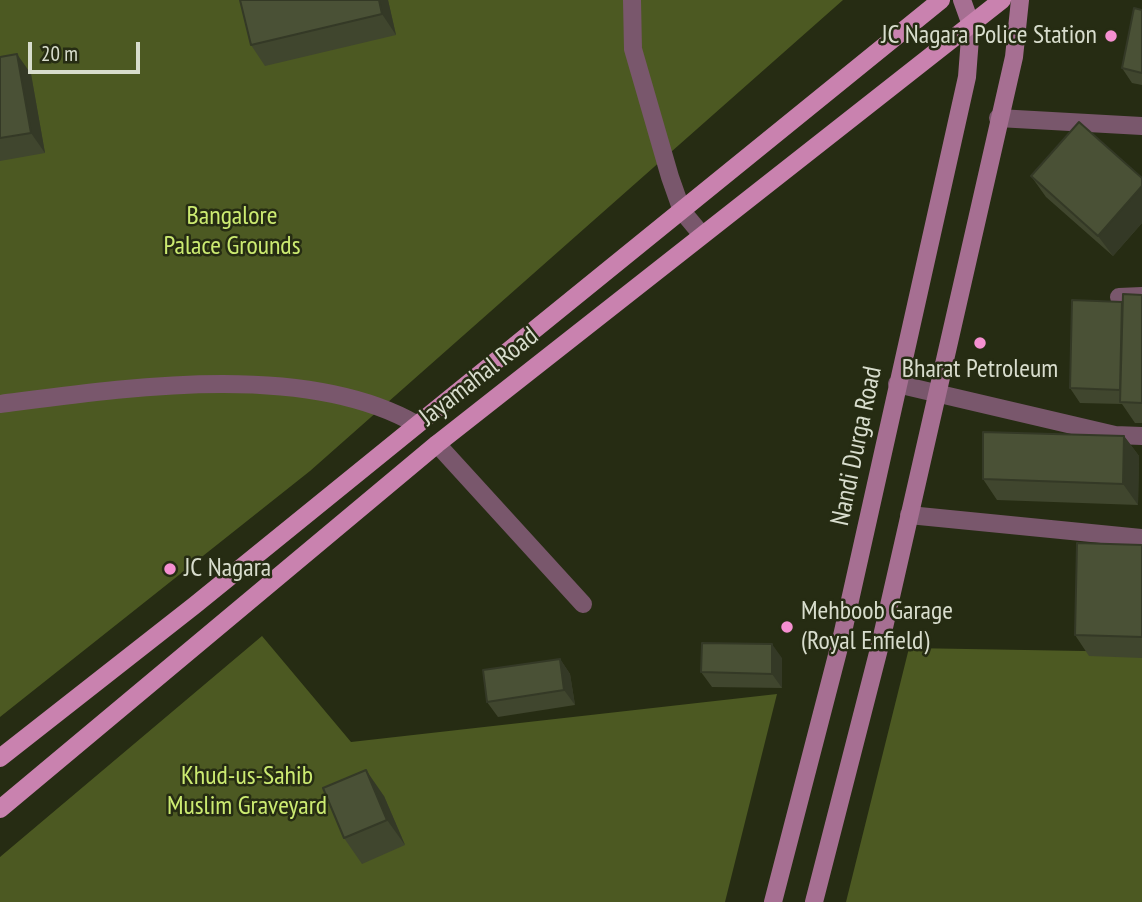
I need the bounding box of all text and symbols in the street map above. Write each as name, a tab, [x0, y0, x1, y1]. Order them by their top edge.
place label: JC Nagara Police Station	[881, 20, 1097, 52]
scale bar	[32, 28, 144, 72]
marker: JC Nagara Police Station	[1103, 28, 1119, 44]
text: 20 m	[41, 40, 78, 67]
park label: Bangalore Palace Grounds	[164, 201, 300, 262]
street label: Jayamahal Road	[413, 321, 545, 433]
marker: Bharat Petroleum	[972, 335, 988, 351]
place label: Bharat Petroleum	[902, 354, 1058, 386]
street label: Nandi Durga Road	[825, 364, 889, 528]
place label: JC Nagara	[184, 553, 271, 585]
marker: JC Nagara	[162, 561, 178, 577]
place label: Mehboob Garage (Royal Enfield)	[801, 596, 953, 658]
marker: Mehboob Garage (Royal Enfield)	[779, 619, 795, 635]
park label: Khud-us-Sahib Muslim Graveyard	[167, 761, 327, 822]

